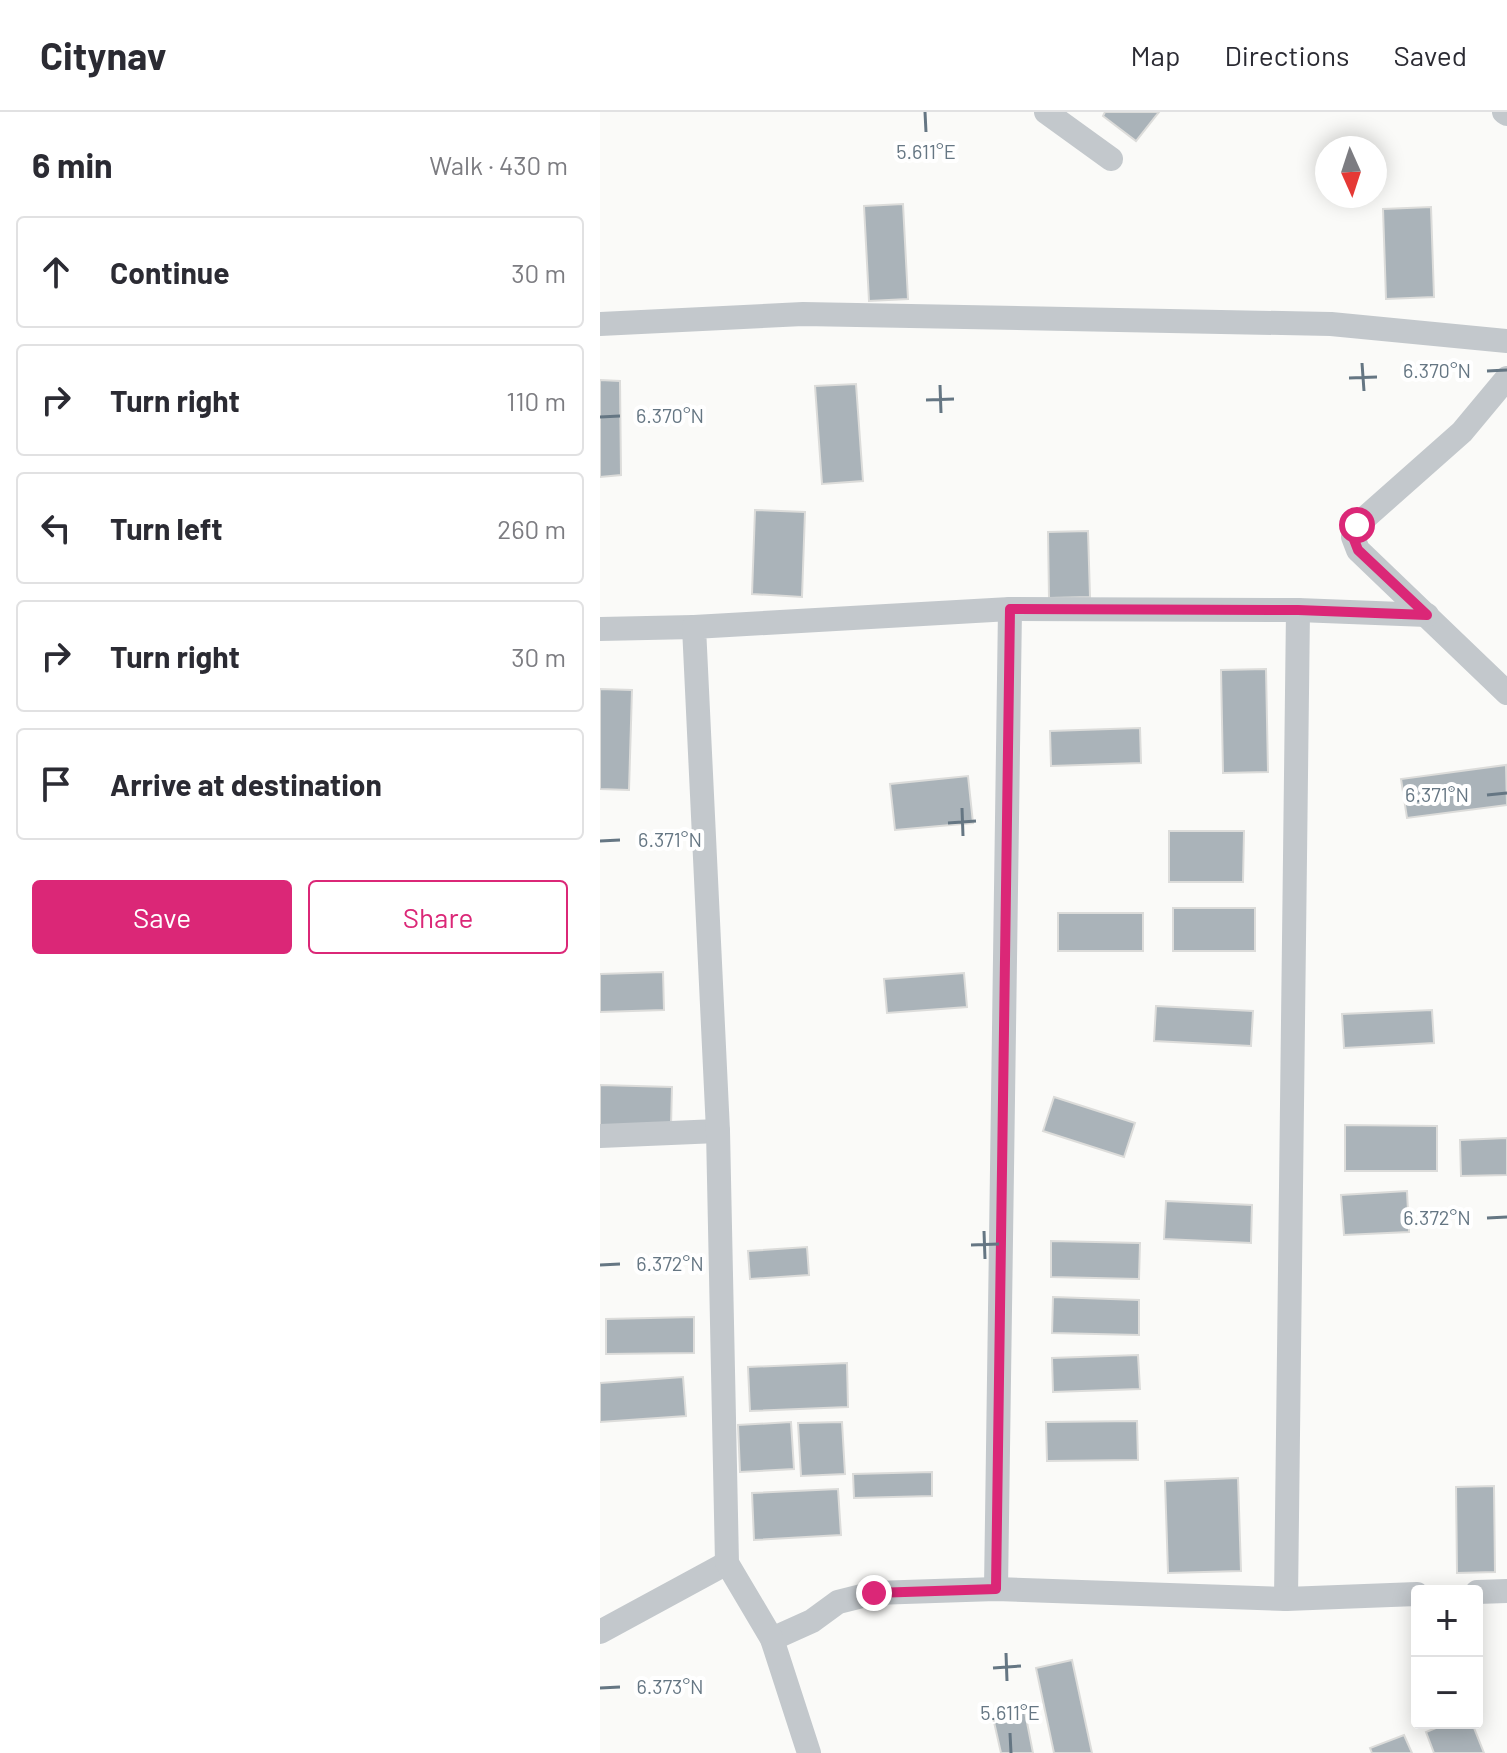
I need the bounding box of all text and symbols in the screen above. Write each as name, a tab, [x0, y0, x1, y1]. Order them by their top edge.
text: Citynav	[40, 32, 166, 78]
text: Map	[1131, 38, 1180, 72]
text: Directions	[1224, 38, 1350, 72]
text: Saved	[1394, 38, 1467, 72]
north arrow	[1315, 136, 1387, 208]
text: 5.611°E	[896, 139, 956, 163]
text: 6 min	[32, 144, 113, 185]
text: Walk · 430 m	[429, 149, 568, 180]
icon: ahead	[34, 250, 78, 294]
text: Continue	[110, 254, 230, 290]
text: 30 m	[511, 257, 566, 288]
text: 6.370°N	[1403, 358, 1471, 382]
icon: right	[34, 378, 78, 422]
text: Turn right	[110, 382, 240, 418]
text: 110 m	[506, 385, 566, 416]
text: 6.370°N	[636, 403, 704, 427]
icon: left	[34, 506, 78, 550]
route start	[1339, 507, 1375, 543]
text: Turn left	[110, 510, 223, 546]
text: 260 m	[497, 513, 566, 544]
icon: right	[34, 634, 78, 678]
text: Turn right	[110, 638, 240, 674]
text: 30 m	[511, 641, 566, 672]
icon: arrive	[34, 762, 78, 806]
text: Arrive at destination	[110, 766, 382, 802]
text: 6.371°N	[1405, 782, 1469, 806]
text: 6.371°N	[638, 827, 702, 851]
button: Save	[32, 880, 292, 954]
button: Share	[308, 880, 568, 954]
text: 6.372°N	[1403, 1205, 1471, 1229]
text: 6.372°N	[636, 1251, 704, 1275]
route end	[856, 1575, 892, 1611]
map controls	[1411, 1585, 1483, 1729]
button: +	[1411, 1585, 1483, 1657]
button: −	[1411, 1657, 1483, 1729]
text: 6.373°N	[636, 1674, 704, 1698]
text: 5.611°E	[980, 1700, 1040, 1724]

